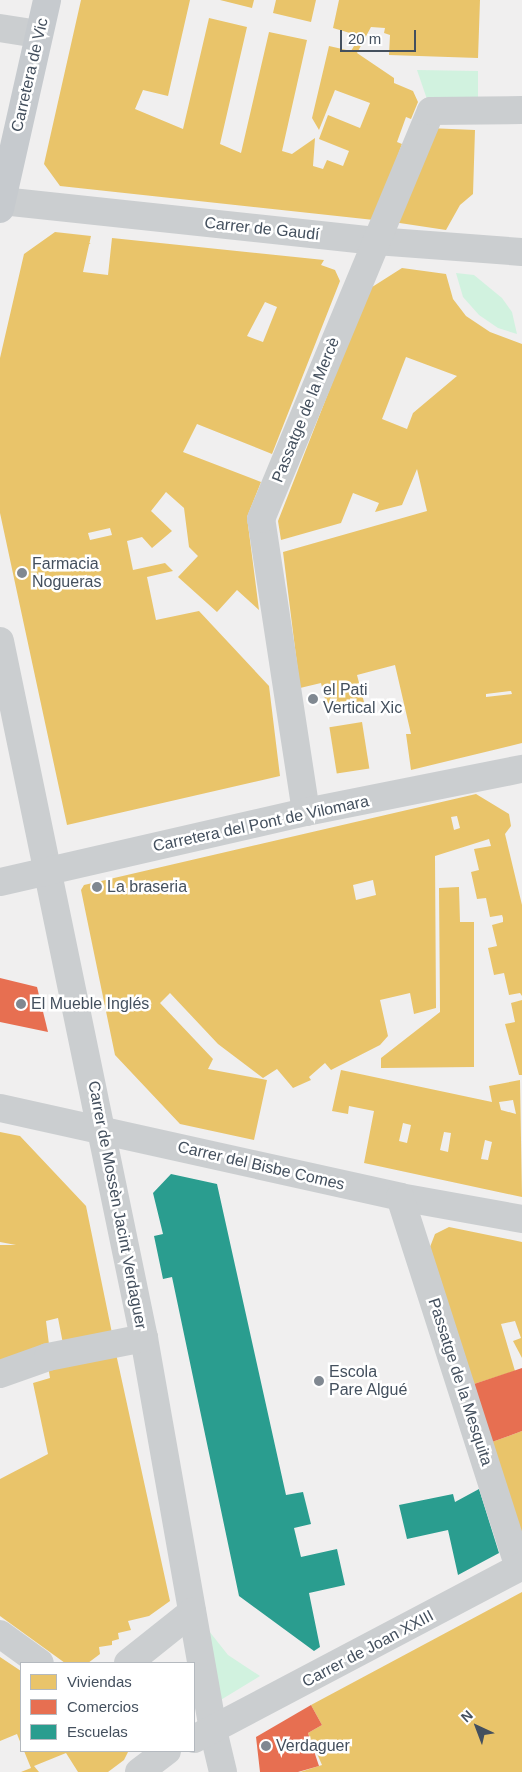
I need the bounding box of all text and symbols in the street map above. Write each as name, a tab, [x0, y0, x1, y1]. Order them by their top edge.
street label: Carretera de Vic	[8, 16, 52, 134]
scale bar	[342, 20, 418, 52]
text: 20 m	[348, 30, 381, 47]
street label: Carrer de Gaudí	[204, 213, 320, 245]
street label: Passatge de la Mercè	[268, 335, 344, 485]
place label: Farmacia Nogueras	[32, 554, 101, 592]
marker: Farmacia Nogueras	[16, 567, 28, 579]
place label: el Pati Vertical Xic	[323, 680, 402, 718]
marker: el Pati Vertical Xic	[307, 693, 319, 705]
street label: Carretera del Pont de Vilomara	[151, 792, 371, 856]
place label: La braseria	[107, 877, 187, 897]
marker: La braseria	[91, 881, 103, 893]
place label: El Mueble Inglés	[31, 994, 149, 1014]
marker: El Mueble Inglés	[15, 998, 27, 1010]
street label: Carrer de Mossèn Jacint Verdaguer	[83, 1079, 151, 1331]
street label: Carrer del Bisbe Comes	[176, 1137, 346, 1195]
street label: Passatge de la Mesquita	[424, 1296, 496, 1468]
place label: Escola Pare Algué	[329, 1362, 408, 1400]
marker: Escola Pare Algué	[313, 1375, 325, 1387]
street label: Carrer de Joan XXIII	[299, 1606, 437, 1692]
legend	[20, 1662, 195, 1752]
text: Viviendas	[67, 1673, 132, 1690]
text: Comercios	[67, 1698, 139, 1715]
north arrow	[452, 1702, 502, 1752]
text: N	[458, 1707, 476, 1725]
text: Escuelas	[67, 1723, 128, 1740]
place label: Verdaguer	[276, 1736, 350, 1756]
marker: Verdaguer	[260, 1740, 272, 1752]

